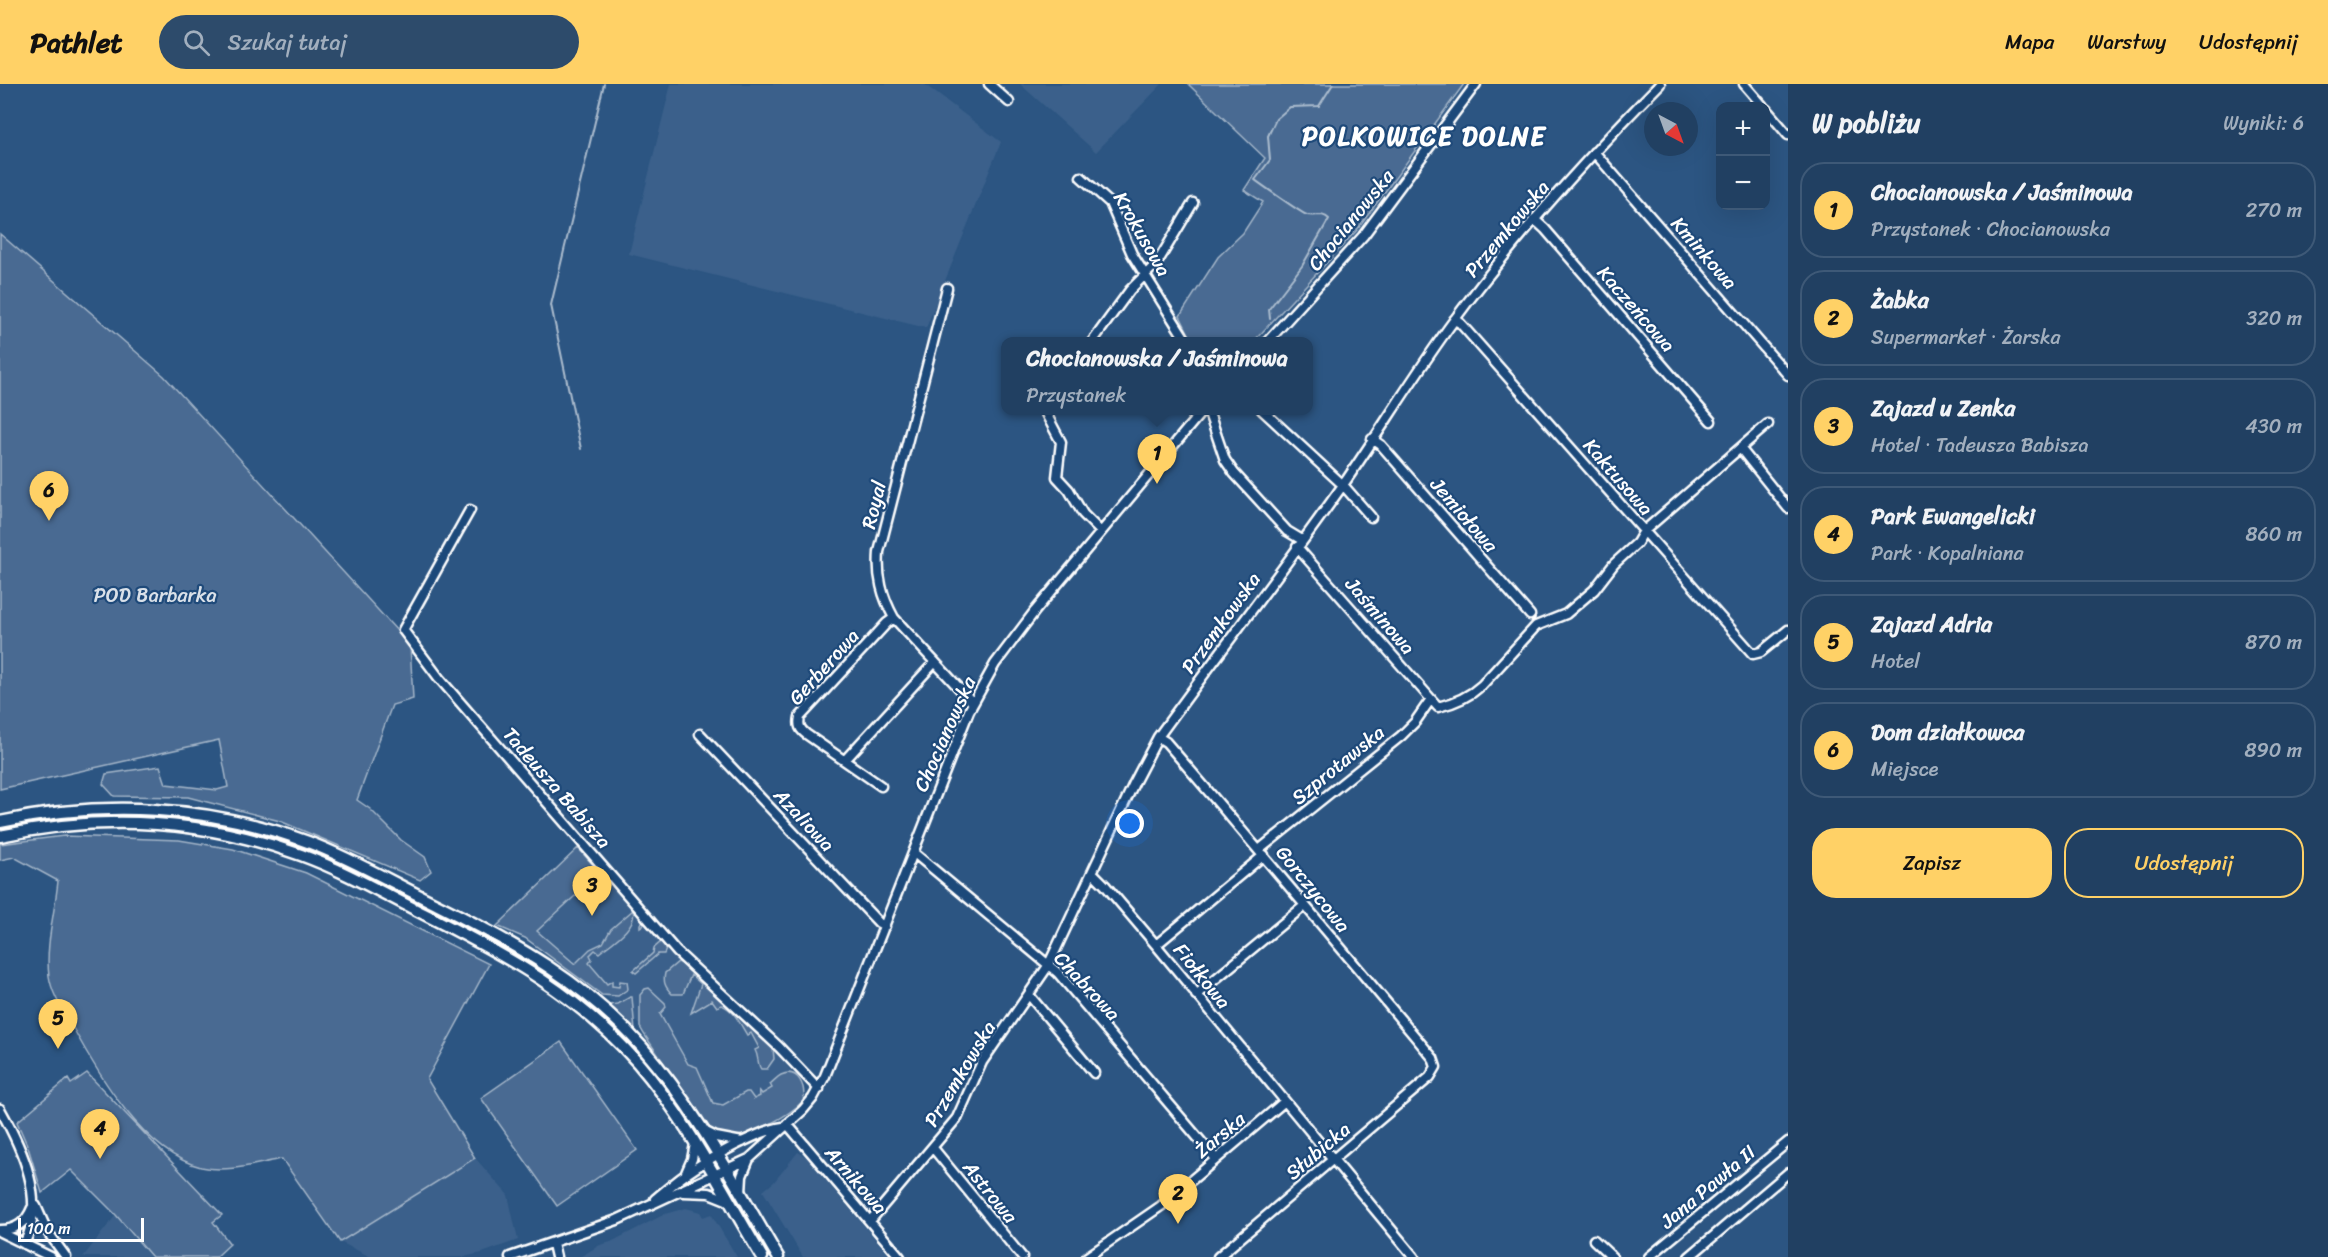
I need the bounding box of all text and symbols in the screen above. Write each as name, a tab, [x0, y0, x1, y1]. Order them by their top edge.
search box	[159, 15, 579, 69]
text: Pathlet	[30, 18, 123, 67]
text: Szukaj tutaj	[228, 23, 347, 62]
text: Mapa	[2005, 23, 2054, 61]
text: Warstwy	[2087, 23, 2166, 61]
text: Udostępnij	[2199, 23, 2298, 61]
icon: search	[180, 26, 213, 59]
text: W pobliżu	[1812, 100, 1921, 146]
north arrow	[1644, 102, 1698, 156]
map controls	[1716, 102, 1770, 210]
button: +	[1716, 102, 1770, 156]
text: Wyniki: 6	[2223, 106, 2304, 141]
district label: POLKOWICE DOLNE	[1302, 113, 1547, 159]
button: −	[1716, 156, 1770, 210]
street label: Chocianowska	[1299, 160, 1404, 279]
street label: Przemkowska	[1455, 172, 1559, 286]
text: Chocianowska / Jaśminowa	[1871, 173, 2133, 212]
street label: Krokusowa	[1103, 185, 1181, 283]
text: 1	[1829, 193, 1838, 228]
text: 270 m	[2246, 193, 2302, 228]
street label: Kminkowa	[1662, 208, 1746, 298]
text: Przystanek · Chocianowska	[1871, 212, 2110, 247]
street label: Kaczeńcowa	[1588, 257, 1684, 361]
text: Żabka	[1871, 281, 1929, 320]
text: 2	[1828, 301, 1839, 336]
text: 320 m	[2246, 301, 2302, 336]
text: Supermarket · Żarska	[1871, 320, 2061, 355]
popup	[1001, 337, 1313, 415]
text: Chocianowska / Jaśminowa	[1026, 339, 1288, 378]
text: Przystanek	[1026, 378, 1126, 413]
text: Zajazd u Zenka	[1871, 389, 2015, 428]
text: 3	[1828, 409, 1839, 444]
text: 430 m	[2245, 409, 2302, 444]
text: Hotel · Tadeusza Babisza	[1871, 428, 2089, 463]
street label: Kaktusowa	[1574, 430, 1662, 524]
pin: 1	[1138, 434, 1176, 484]
street label: Jemiołowa	[1420, 468, 1508, 562]
pin: 6	[29, 472, 68, 521]
street label: Royal	[851, 476, 897, 533]
text: Park Ewangelicki	[1871, 497, 2035, 536]
text: 4	[1827, 517, 1840, 552]
text: 860 m	[2245, 517, 2302, 552]
text: Park · Kopalniana	[1871, 536, 2024, 571]
street label: Przemkowska	[1172, 565, 1270, 681]
street label: Jaśminowa	[1335, 568, 1424, 663]
park label: POD Barbarka	[94, 578, 216, 613]
text: Zajazd Adria	[1871, 605, 1992, 644]
street label: Gerberowa	[780, 620, 868, 714]
text: 5	[1827, 625, 1840, 660]
text: 870 m	[2245, 625, 2302, 660]
text: Hotel	[1871, 644, 1920, 679]
street label: Chocianowska	[904, 670, 986, 797]
text: Dom działkowca	[1871, 713, 2024, 752]
street label: Szprotawska	[1283, 716, 1393, 814]
street label: Tadeusza Babisza	[494, 719, 620, 857]
text: 6	[1828, 733, 1839, 768]
text: 890 m	[2244, 733, 2302, 768]
text: Miejsce	[1871, 752, 1938, 787]
street label: Azaliowa	[764, 779, 843, 860]
your location	[1115, 809, 1144, 838]
button: Zapisz	[1812, 828, 2052, 898]
button: Udostępnij	[2064, 828, 2304, 898]
street label: Gorczycowa	[1266, 837, 1360, 941]
pin: 3	[572, 866, 612, 916]
street label: Fiołkowa	[1164, 935, 1240, 1017]
street label: Chabrowa	[1045, 943, 1129, 1029]
pin: 5	[38, 1000, 78, 1049]
street label: Przemkowska	[914, 1014, 1006, 1134]
street label: Żarska	[1186, 1102, 1255, 1167]
pin: 4	[80, 1110, 120, 1159]
street label: Słubicka	[1277, 1113, 1359, 1189]
street label: Jana Pawła II	[1651, 1136, 1764, 1239]
street label: Arnikowa	[815, 1137, 896, 1223]
street label: Astrowa	[953, 1152, 1027, 1232]
pin: 2	[1158, 1174, 1198, 1224]
text: 100 m	[27, 1214, 71, 1243]
scale bar	[18, 1215, 144, 1242]

